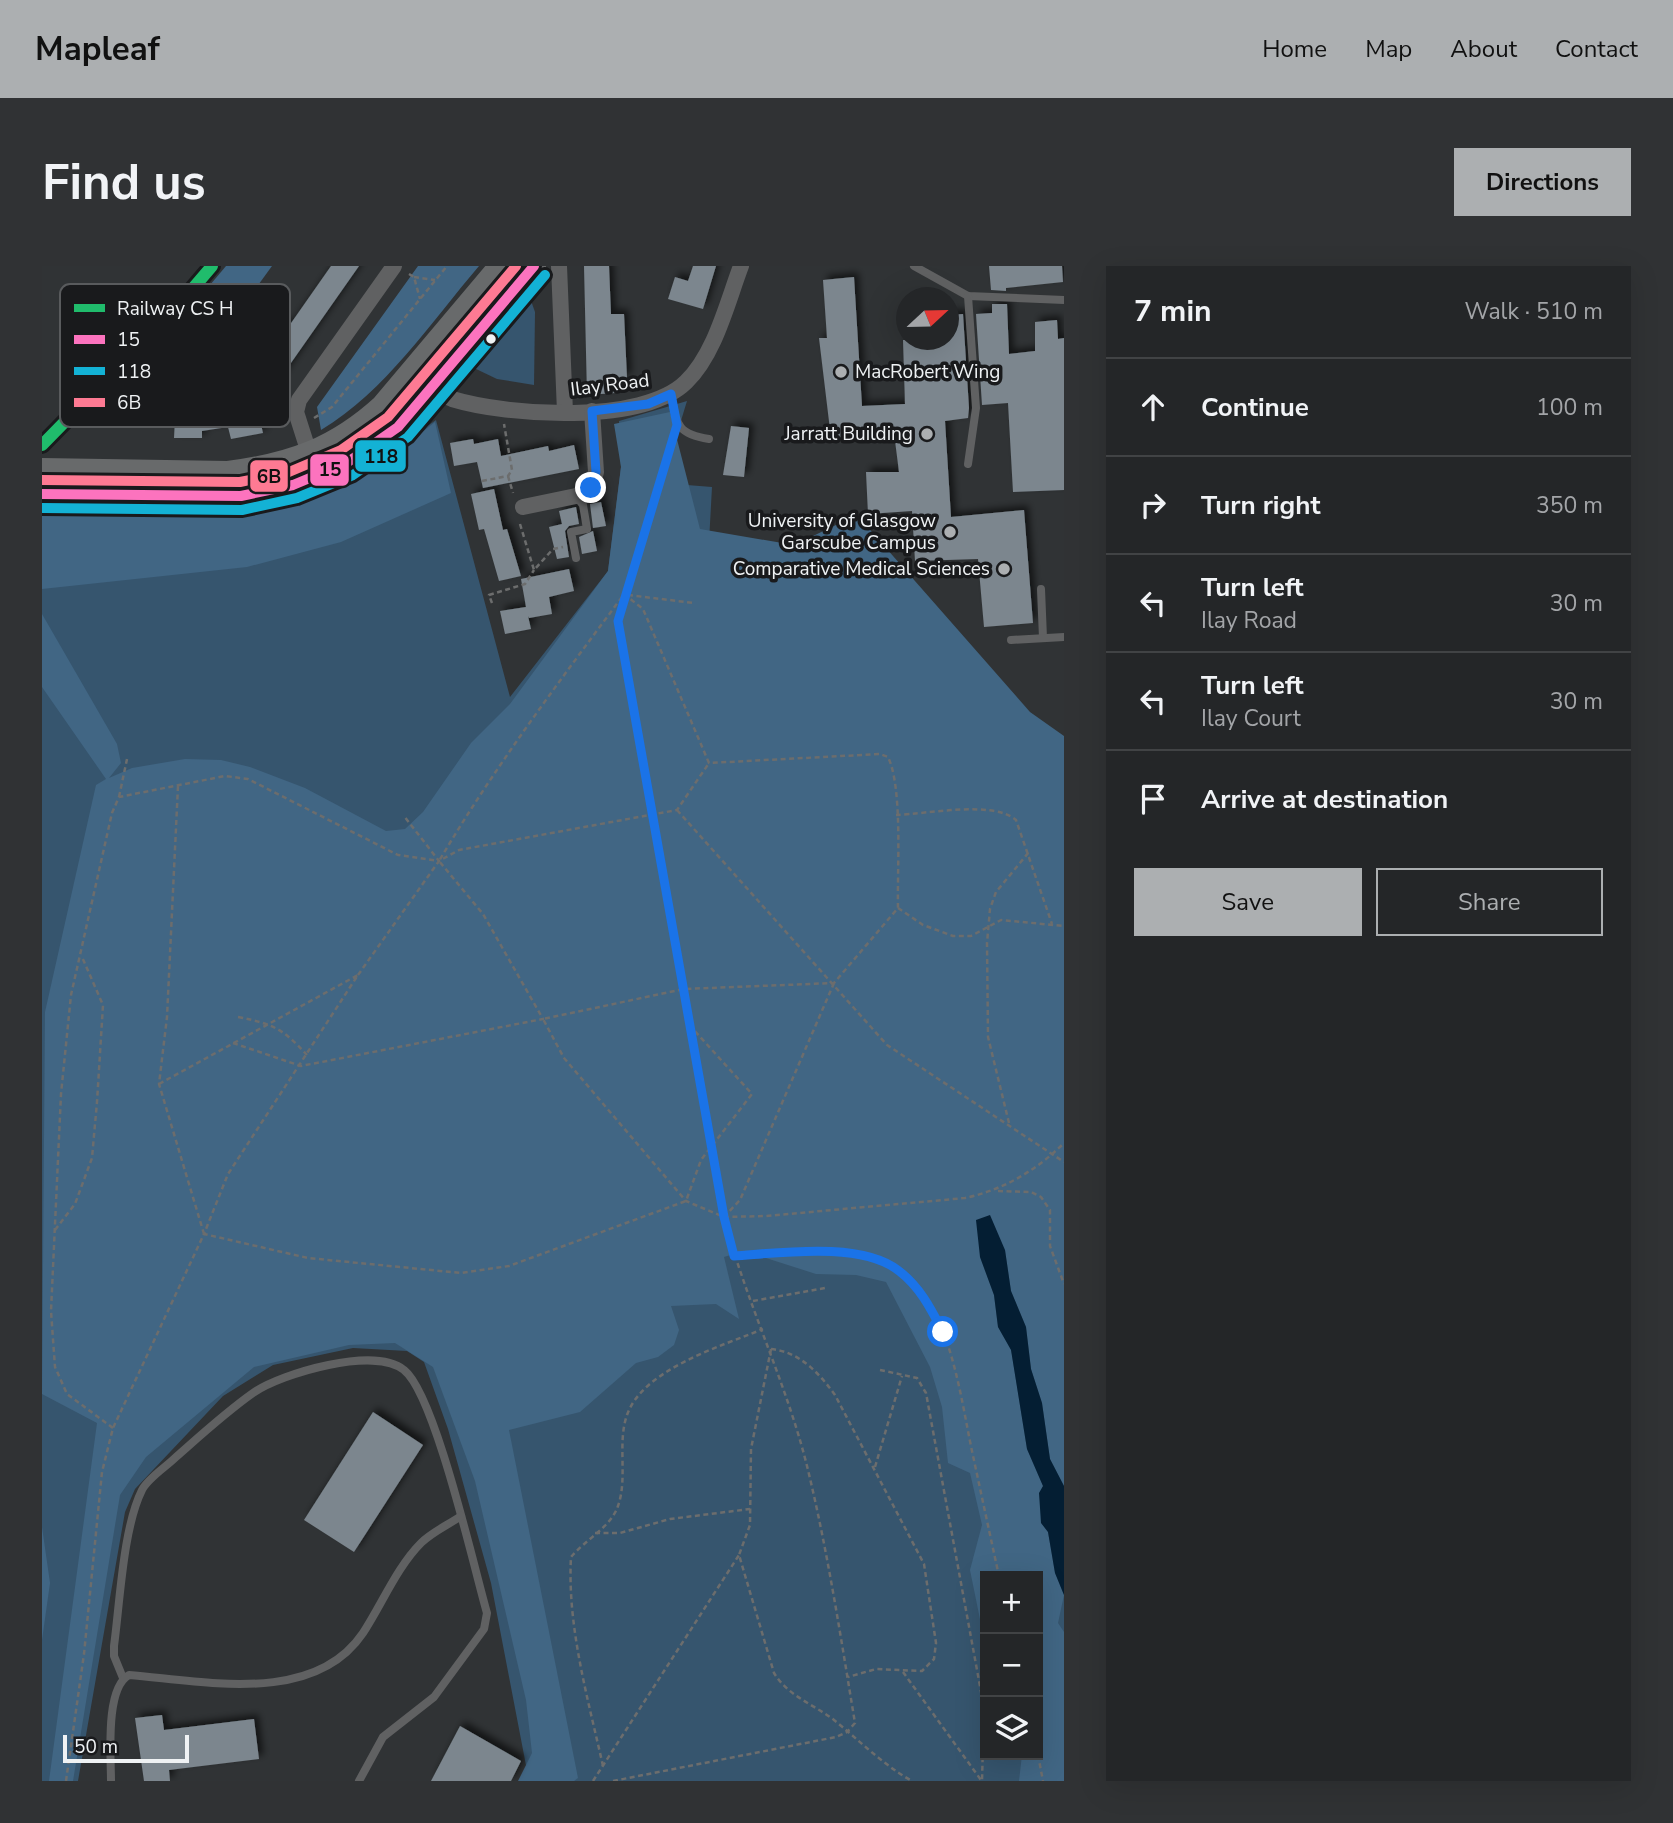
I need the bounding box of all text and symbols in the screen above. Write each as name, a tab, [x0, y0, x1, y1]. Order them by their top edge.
text: Mapleaf	[35, 27, 160, 72]
text: Home	[1262, 33, 1327, 65]
text: Map	[1365, 33, 1412, 65]
text: About	[1450, 33, 1517, 65]
text: Contact	[1555, 33, 1638, 65]
button: Directions	[1454, 148, 1631, 216]
text: Find us	[42, 149, 206, 216]
legend	[60, 284, 290, 427]
north arrow	[896, 287, 959, 350]
text: 7 min	[1134, 291, 1212, 332]
text: Railway CS H	[117, 296, 234, 322]
text: Walk · 510 m	[1464, 296, 1603, 327]
text: 15	[117, 327, 140, 353]
unlabelled marker	[484, 332, 498, 346]
text: 118	[117, 359, 151, 385]
place label: MacRobert Wing	[855, 359, 1000, 385]
marker: MacRobert Wing	[833, 364, 849, 380]
street label: Ilay Road	[569, 367, 651, 403]
icon: ahead	[1134, 388, 1172, 426]
text: 6B	[117, 390, 141, 416]
text: Continue	[1201, 390, 1309, 425]
text: 100 m	[1536, 392, 1603, 423]
place label: Jarratt Building	[783, 421, 913, 447]
marker: Jarratt Building	[919, 426, 935, 442]
line badge: 118	[354, 439, 407, 473]
text: 118	[364, 444, 398, 470]
line badge: 15	[309, 453, 350, 487]
text: 15	[319, 457, 341, 483]
line badge: 6B	[249, 459, 289, 493]
text: 6B	[257, 464, 281, 490]
route end	[575, 472, 606, 503]
icon: right	[1134, 486, 1172, 524]
text: Turn right	[1201, 488, 1320, 523]
text: 350 m	[1536, 490, 1603, 521]
place label: University of Glasgow Garscube Campus	[748, 508, 936, 556]
marker: University of Glasgow Garscube Campus	[942, 524, 958, 540]
place label: Comparative Medical Sciences	[733, 556, 990, 582]
marker: Comparative Medical Sciences	[996, 561, 1012, 577]
text: Turn left	[1201, 570, 1304, 605]
icon: left	[1134, 584, 1172, 622]
text: 30 m	[1550, 588, 1603, 619]
text: Ilay Road	[1201, 605, 1297, 636]
text: Turn left	[1201, 668, 1304, 703]
icon: left	[1134, 682, 1172, 720]
text: 30 m	[1550, 686, 1603, 717]
text: Ilay Court	[1201, 703, 1301, 734]
icon: arrive	[1134, 780, 1172, 818]
text: Arrive at destination	[1201, 782, 1448, 817]
button: Save	[1134, 868, 1362, 936]
button: Share	[1376, 868, 1603, 936]
route start	[927, 1316, 958, 1347]
map controls	[980, 1571, 1043, 1760]
button: +	[980, 1571, 1043, 1634]
button: −	[980, 1634, 1043, 1697]
button: layers	[980, 1697, 1043, 1760]
scale bar	[63, 1732, 189, 1764]
text: 50 m	[74, 1734, 118, 1760]

